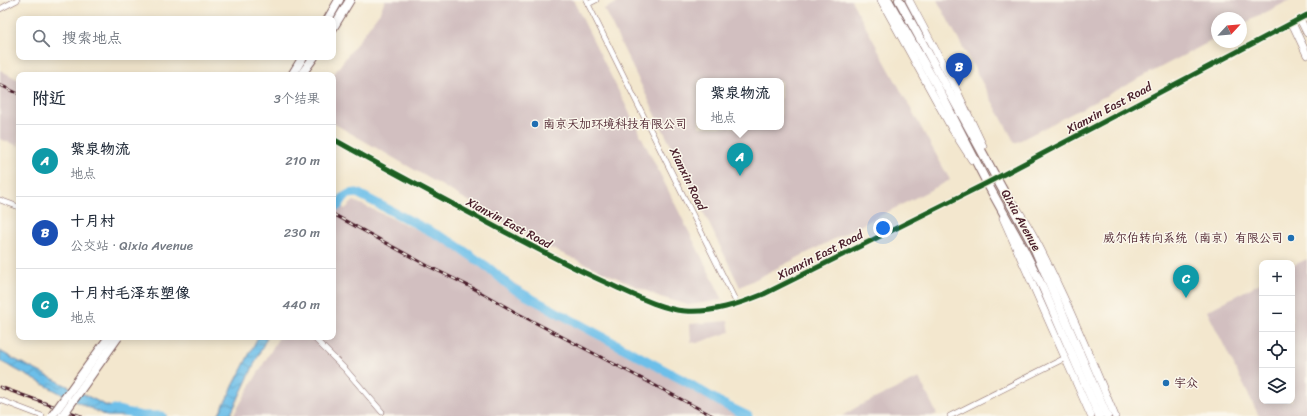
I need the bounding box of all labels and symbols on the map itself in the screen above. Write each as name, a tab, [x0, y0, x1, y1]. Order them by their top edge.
north arrow	[1211, 12, 1247, 48]
pin: B	[946, 53, 972, 86]
street label: Xianxin East Road	[1061, 76, 1156, 140]
place label: 南京天加环境科技有限公司	[543, 113, 687, 135]
marker: 南京天加环境科技有限公司	[530, 119, 540, 129]
street label: Xianxin Road	[663, 143, 713, 216]
pin: A	[727, 143, 753, 176]
street label: Qixia Avenue	[995, 185, 1047, 255]
street label: Xianxin East Road	[461, 191, 556, 255]
your location	[873, 218, 893, 238]
street label: Xianxin East Road	[772, 223, 868, 287]
place label: 威尔伯转向系统（南京）有限公司	[1103, 227, 1283, 249]
marker: 威尔伯转向系统（南京）有限公司	[1286, 233, 1296, 243]
pin: C	[1173, 265, 1199, 298]
place label: 宇众	[1174, 372, 1198, 394]
marker: 宇众	[1161, 378, 1171, 388]

